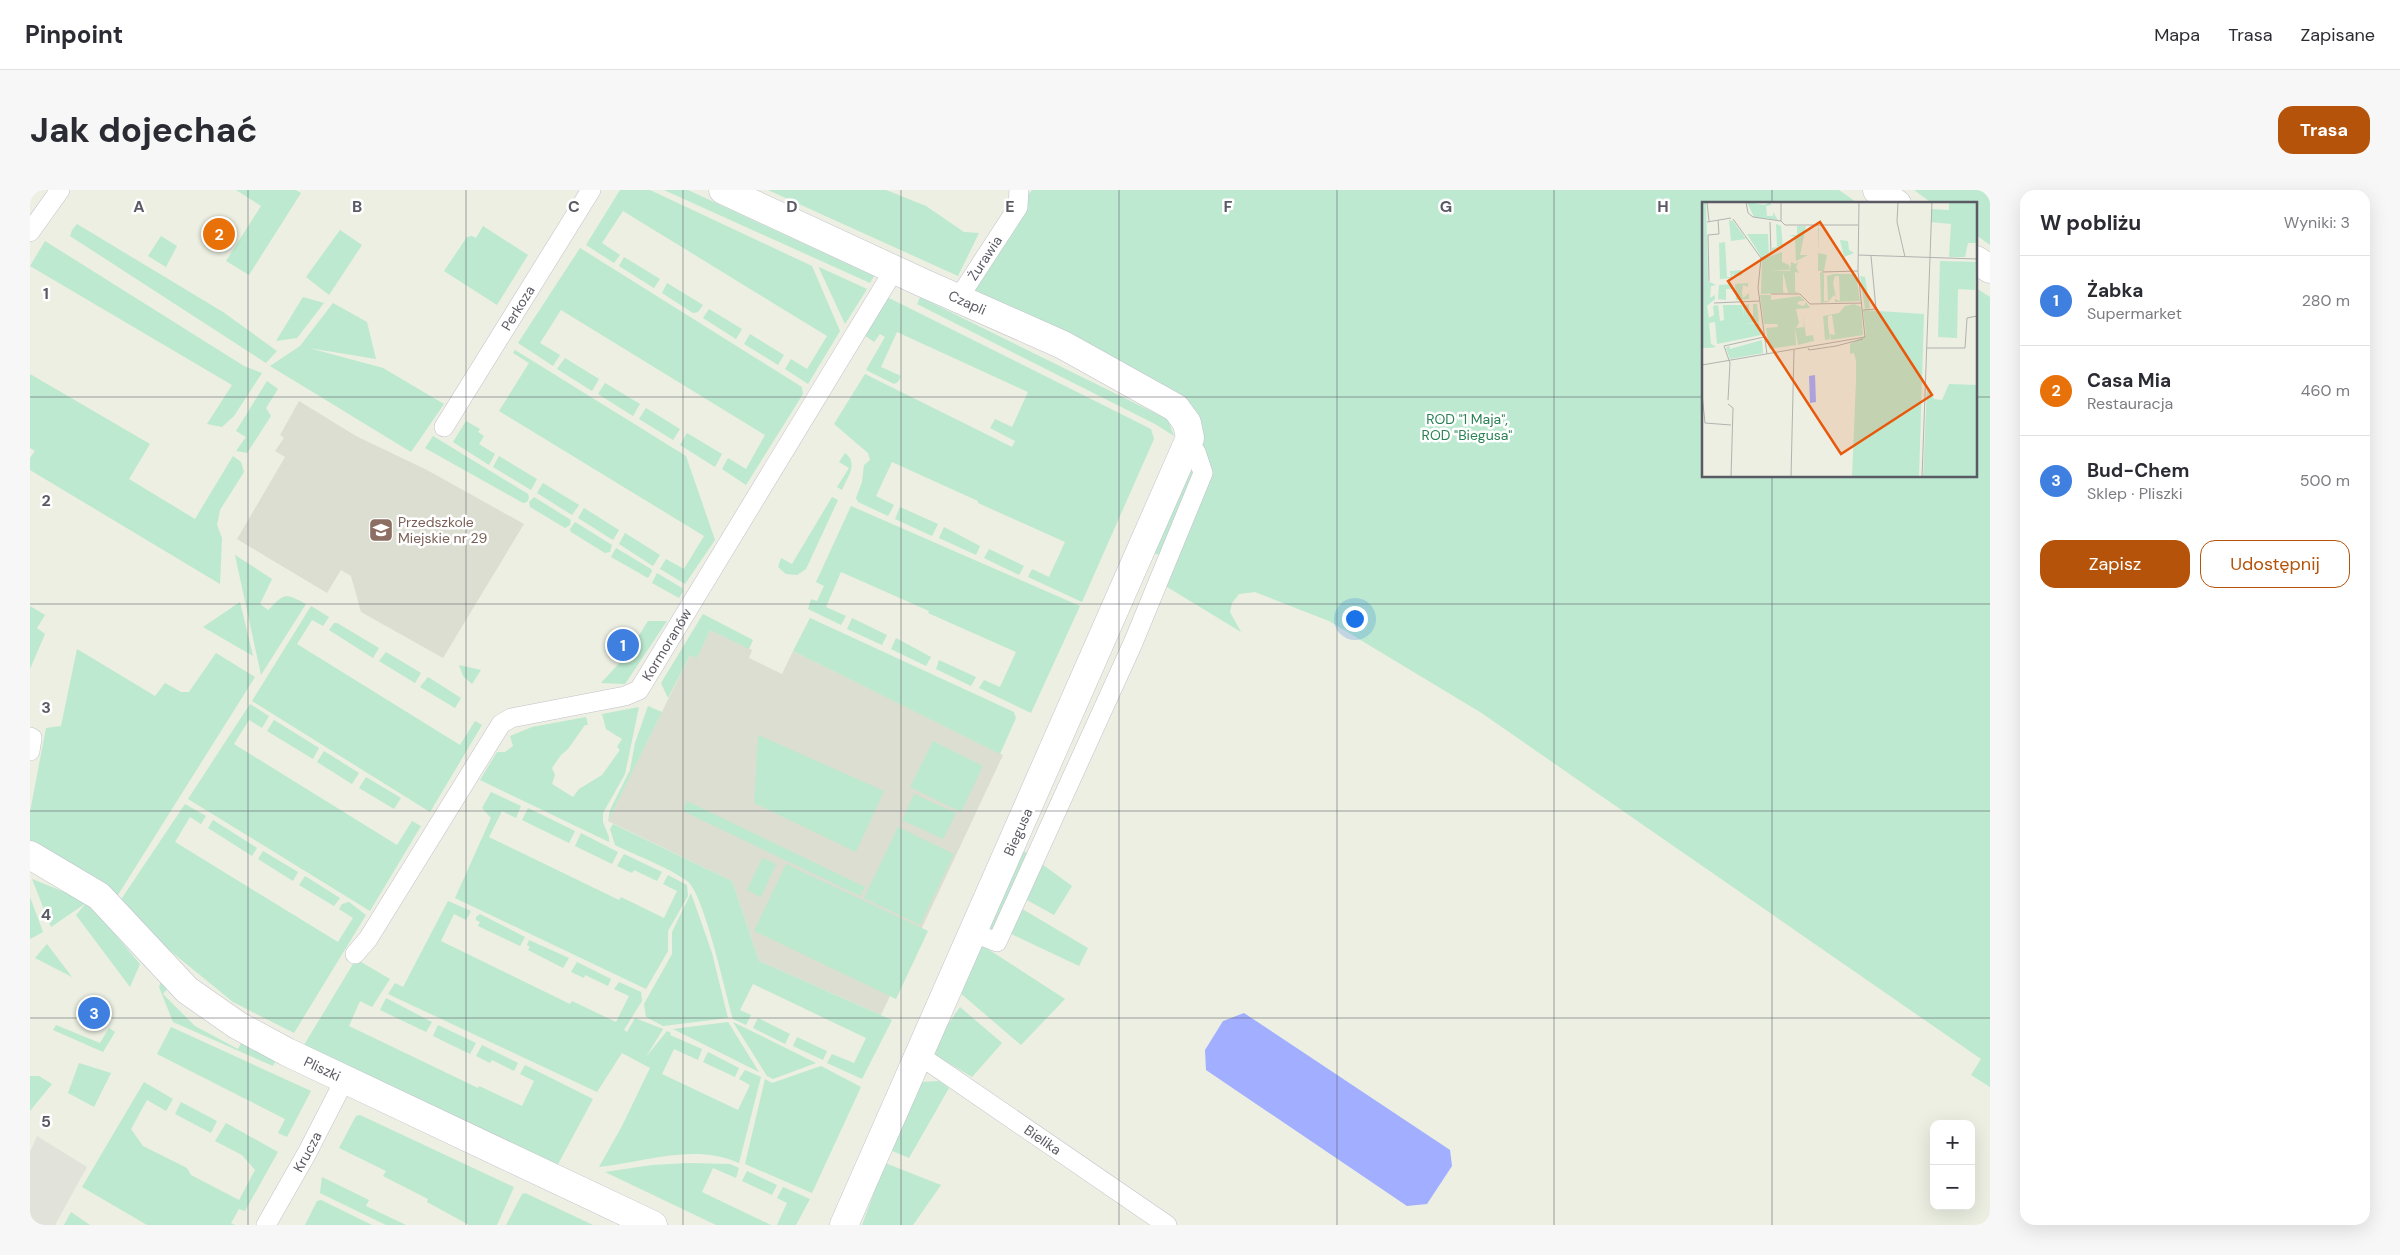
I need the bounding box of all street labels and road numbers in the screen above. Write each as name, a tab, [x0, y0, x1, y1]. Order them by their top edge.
street label: Żurawia	[964, 232, 1006, 284]
street label: Perkoza	[497, 282, 539, 334]
street label: Czapli	[946, 286, 989, 319]
street label: Kormoranów	[638, 605, 696, 684]
street label: Biegusa	[1000, 805, 1036, 859]
street label: Pliszki	[301, 1052, 344, 1085]
street label: Bielika	[1021, 1121, 1065, 1159]
street label: Krucza	[289, 1129, 325, 1175]

